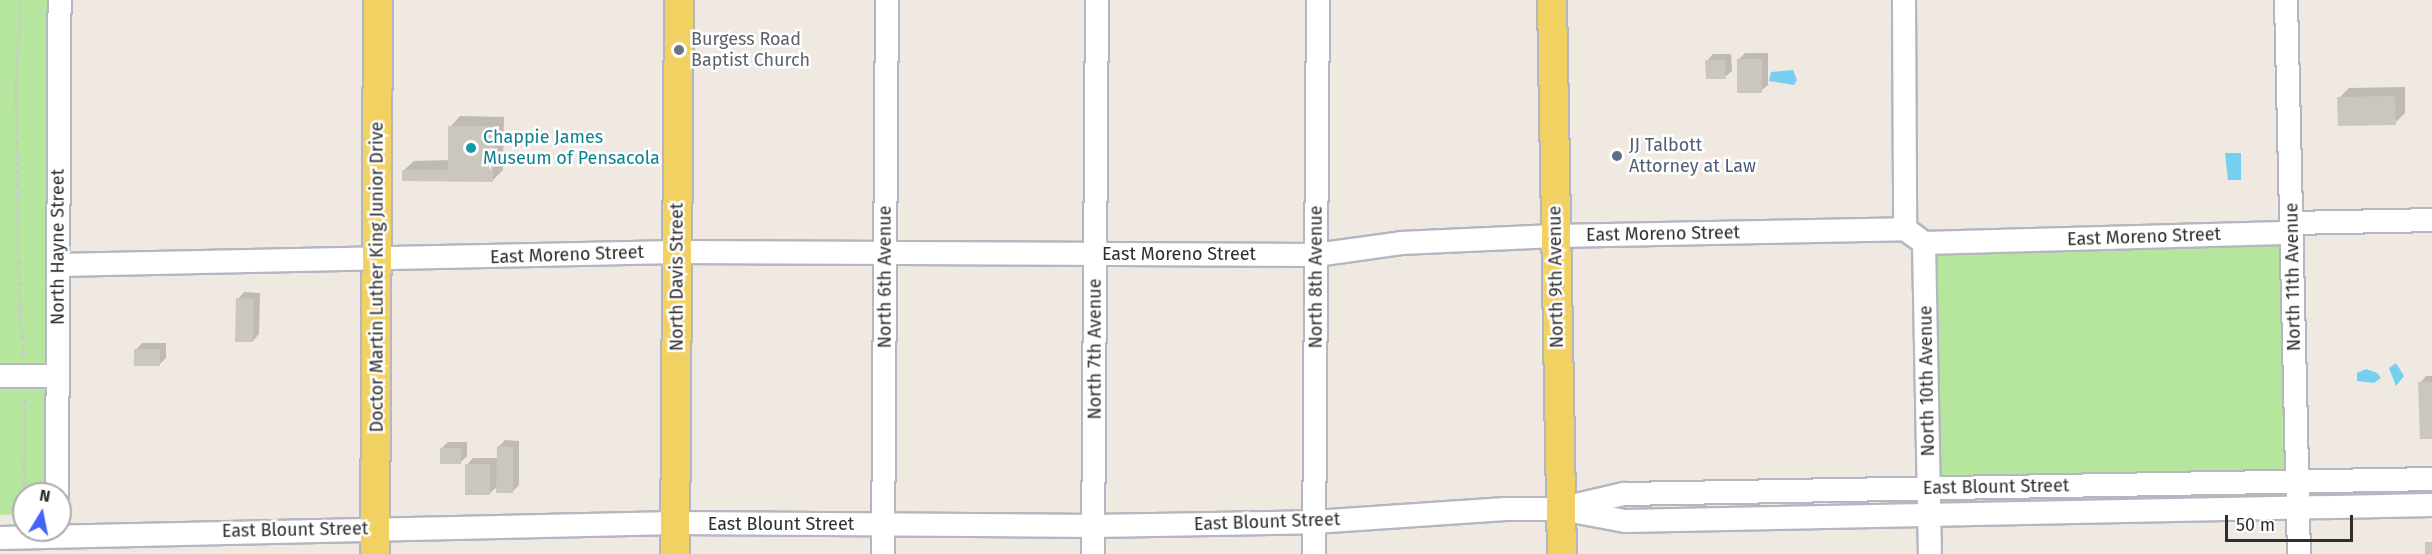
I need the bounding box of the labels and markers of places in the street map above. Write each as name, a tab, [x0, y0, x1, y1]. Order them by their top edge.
place label: Burgess Road Baptist Church	[691, 29, 810, 72]
marker: Burgess Road Baptist Church	[672, 43, 686, 57]
place label: Chappie James Museum of Pensacola	[483, 127, 660, 170]
place label: JJ Talbott Attorney at Law	[1629, 135, 1756, 178]
marker: Chappie James Museum of Pensacola	[464, 141, 478, 155]
marker: JJ Talbott Attorney at Law	[1610, 149, 1624, 163]

